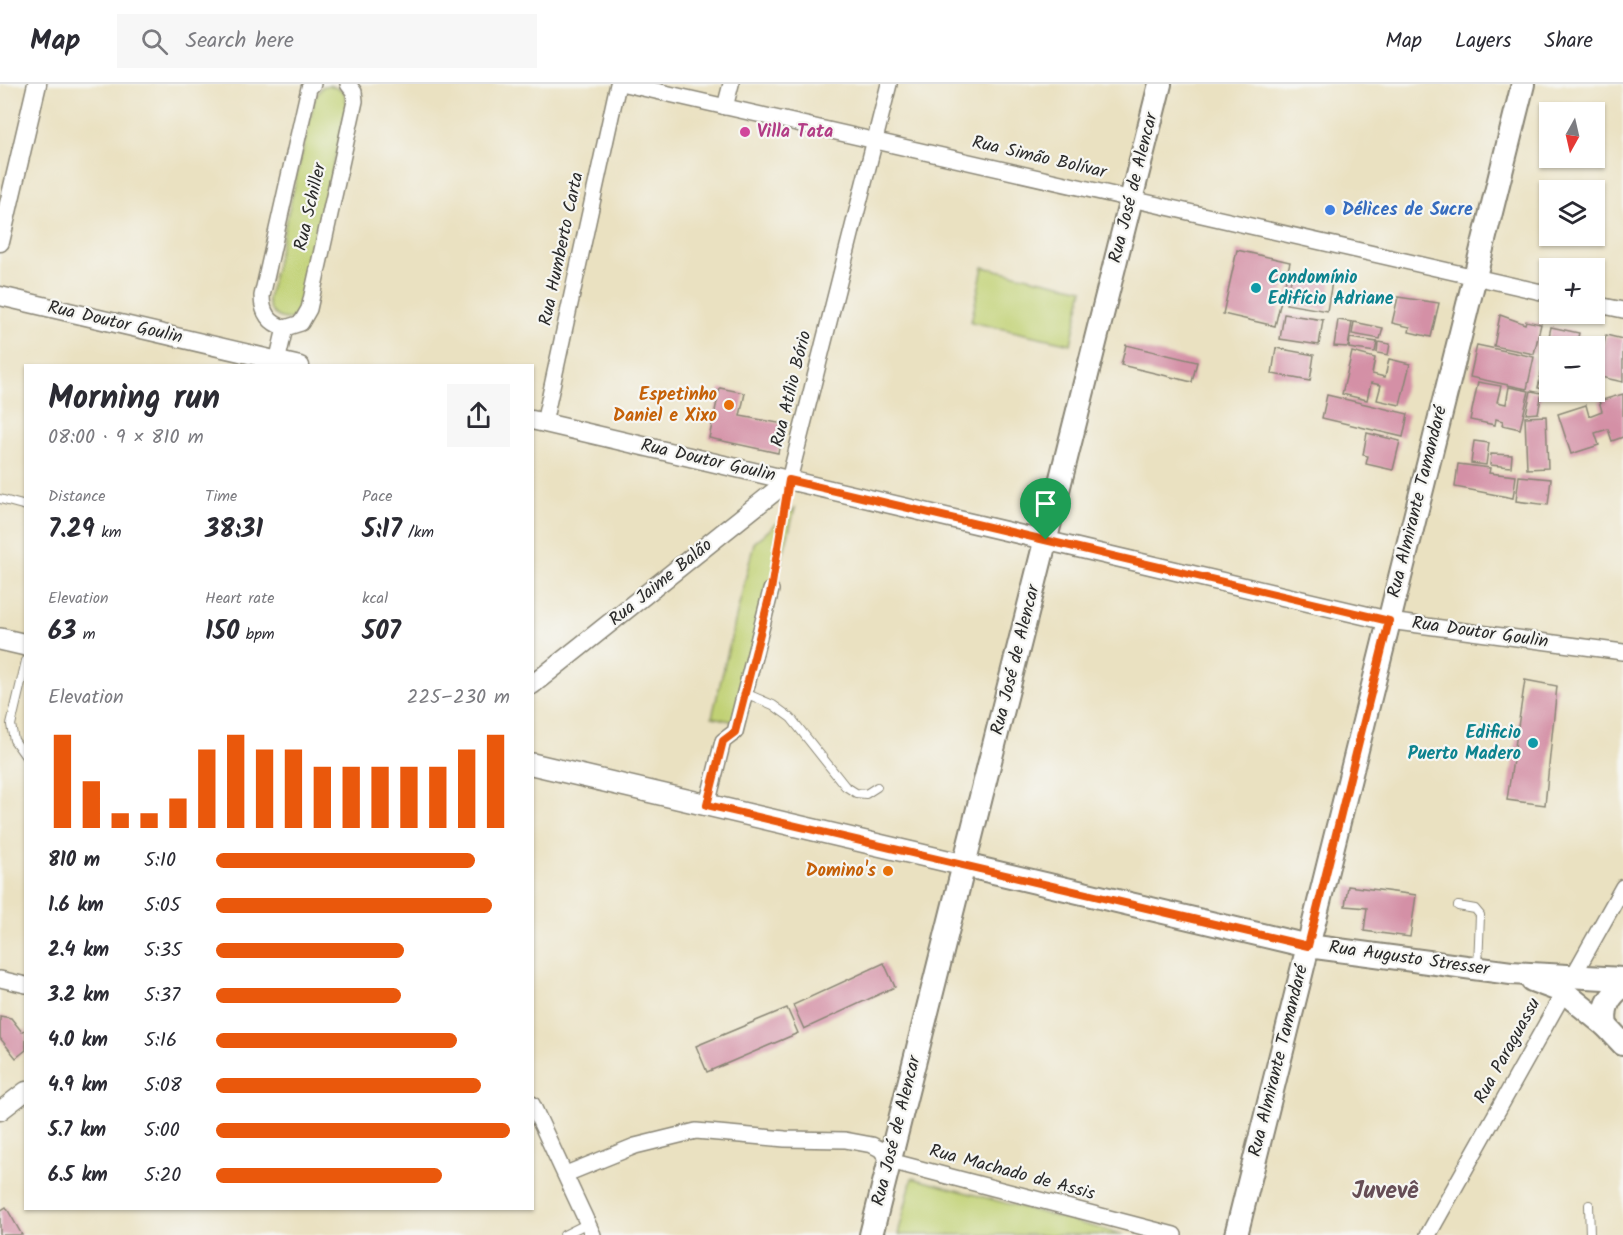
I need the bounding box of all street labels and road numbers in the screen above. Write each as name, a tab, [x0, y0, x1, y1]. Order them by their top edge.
street label: Rua José de Alencar	[1101, 109, 1167, 266]
street label: Rua Simão Bolívar	[969, 128, 1110, 188]
street label: Rua Schiller	[287, 159, 335, 254]
street label: Rua Humberto Carta	[532, 170, 592, 328]
street label: Rua Doutor Goulin	[45, 293, 185, 353]
street label: Rua Atílio Bório	[764, 328, 820, 450]
street label: Rua Almirante Tamandaré	[1380, 402, 1456, 601]
street label: Rua Doutor Goulin	[638, 431, 778, 491]
street label: Rua Jaime Balão	[603, 532, 719, 634]
street label: Rua José de Alencar	[983, 581, 1049, 738]
street label: Rua Doutor Goulin	[1410, 609, 1550, 657]
street label: Rua Augusto Stresser	[1327, 933, 1492, 985]
street label: Rua Almirante Tamandaré	[1241, 961, 1317, 1160]
street label: Rua Paraguassu	[1467, 992, 1549, 1109]
street label: Rua José de Alencar	[864, 1052, 930, 1209]
street label: Rua Machado de Assis	[926, 1137, 1098, 1209]

